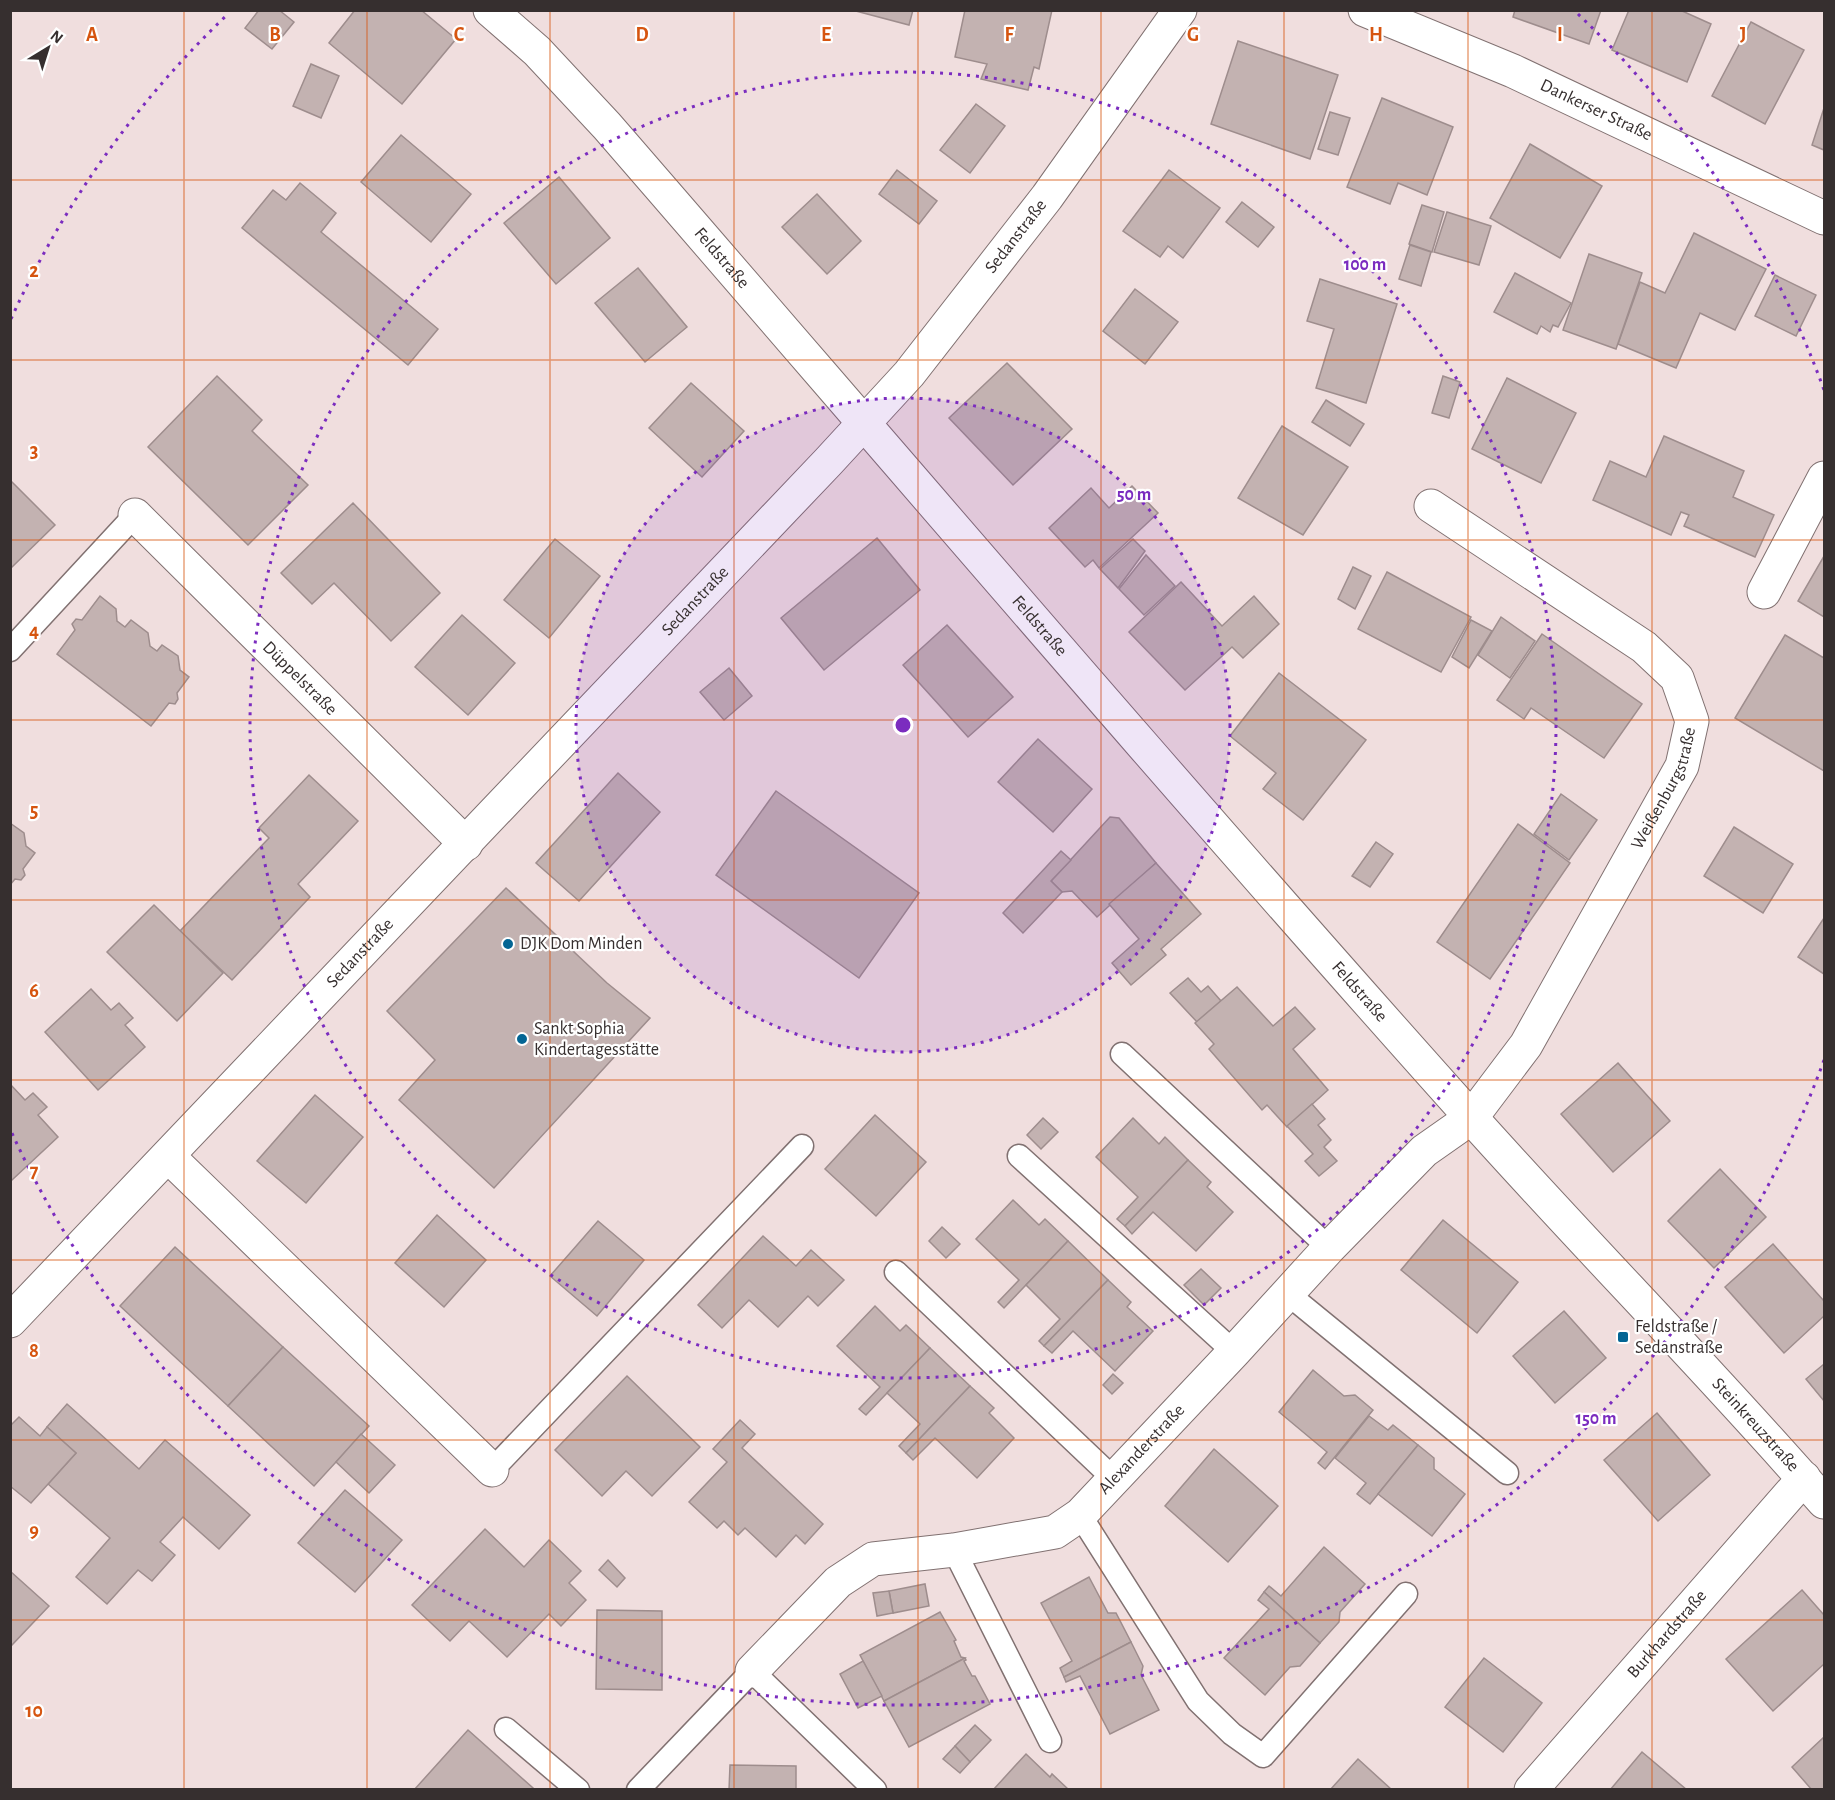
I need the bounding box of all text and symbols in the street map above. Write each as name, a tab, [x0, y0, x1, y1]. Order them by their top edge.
north arrow	[18, 18, 78, 78]
text: A	[86, 25, 98, 45]
text: B	[269, 25, 281, 45]
text: C	[454, 25, 465, 45]
text: D	[635, 25, 649, 45]
text: E	[821, 25, 831, 45]
text: F	[1004, 25, 1014, 45]
text: G	[1187, 25, 1199, 45]
text: H	[1369, 25, 1383, 45]
text: I	[1557, 25, 1563, 45]
text: J	[1740, 25, 1746, 45]
text: N	[47, 27, 66, 47]
street label: Dankerser Straße	[1537, 76, 1655, 144]
street label: Sedanstraße	[982, 196, 1050, 277]
street label: Feldstraße	[691, 224, 752, 292]
text: 100 m	[1344, 256, 1386, 274]
text: 2	[29, 261, 39, 281]
text: 3	[30, 441, 38, 461]
text: 50 m	[1117, 486, 1151, 504]
street label: Sedanstraße	[659, 563, 732, 639]
street label: Feldstraße	[1008, 592, 1070, 660]
text: 4	[29, 621, 39, 641]
street label: Düppelstraße	[259, 638, 340, 719]
centre of rings	[893, 715, 913, 735]
street label: Weißenburgstraße	[1628, 726, 1699, 852]
text: 5	[30, 801, 38, 821]
street label: Sedanstraße	[324, 915, 397, 991]
place label: DJK Dom Minden	[520, 935, 642, 953]
marker: DJK Dom Minden	[501, 937, 515, 951]
street label: Feldstraße	[1328, 958, 1391, 1026]
text: 6	[29, 981, 39, 1001]
place label: Sankt Sophia Kindertagesstätte	[534, 1020, 659, 1059]
marker: Sankt Sophia Kindertagesstätte	[515, 1032, 529, 1046]
text: 7	[30, 1161, 39, 1181]
place label: Feldstraße / Sedanstraße	[1635, 1318, 1723, 1357]
marker: Feldstraße / Sedanstraße	[1616, 1330, 1630, 1344]
text: 8	[29, 1341, 39, 1361]
street label: Steinkreuzstraße	[1708, 1375, 1802, 1476]
street label: Alexanderstraße	[1095, 1401, 1188, 1498]
text: 150 m	[1576, 1410, 1616, 1428]
text: 9	[29, 1521, 39, 1541]
street label: Burkhardstraße	[1624, 1587, 1710, 1682]
text: 10	[25, 1701, 43, 1721]

